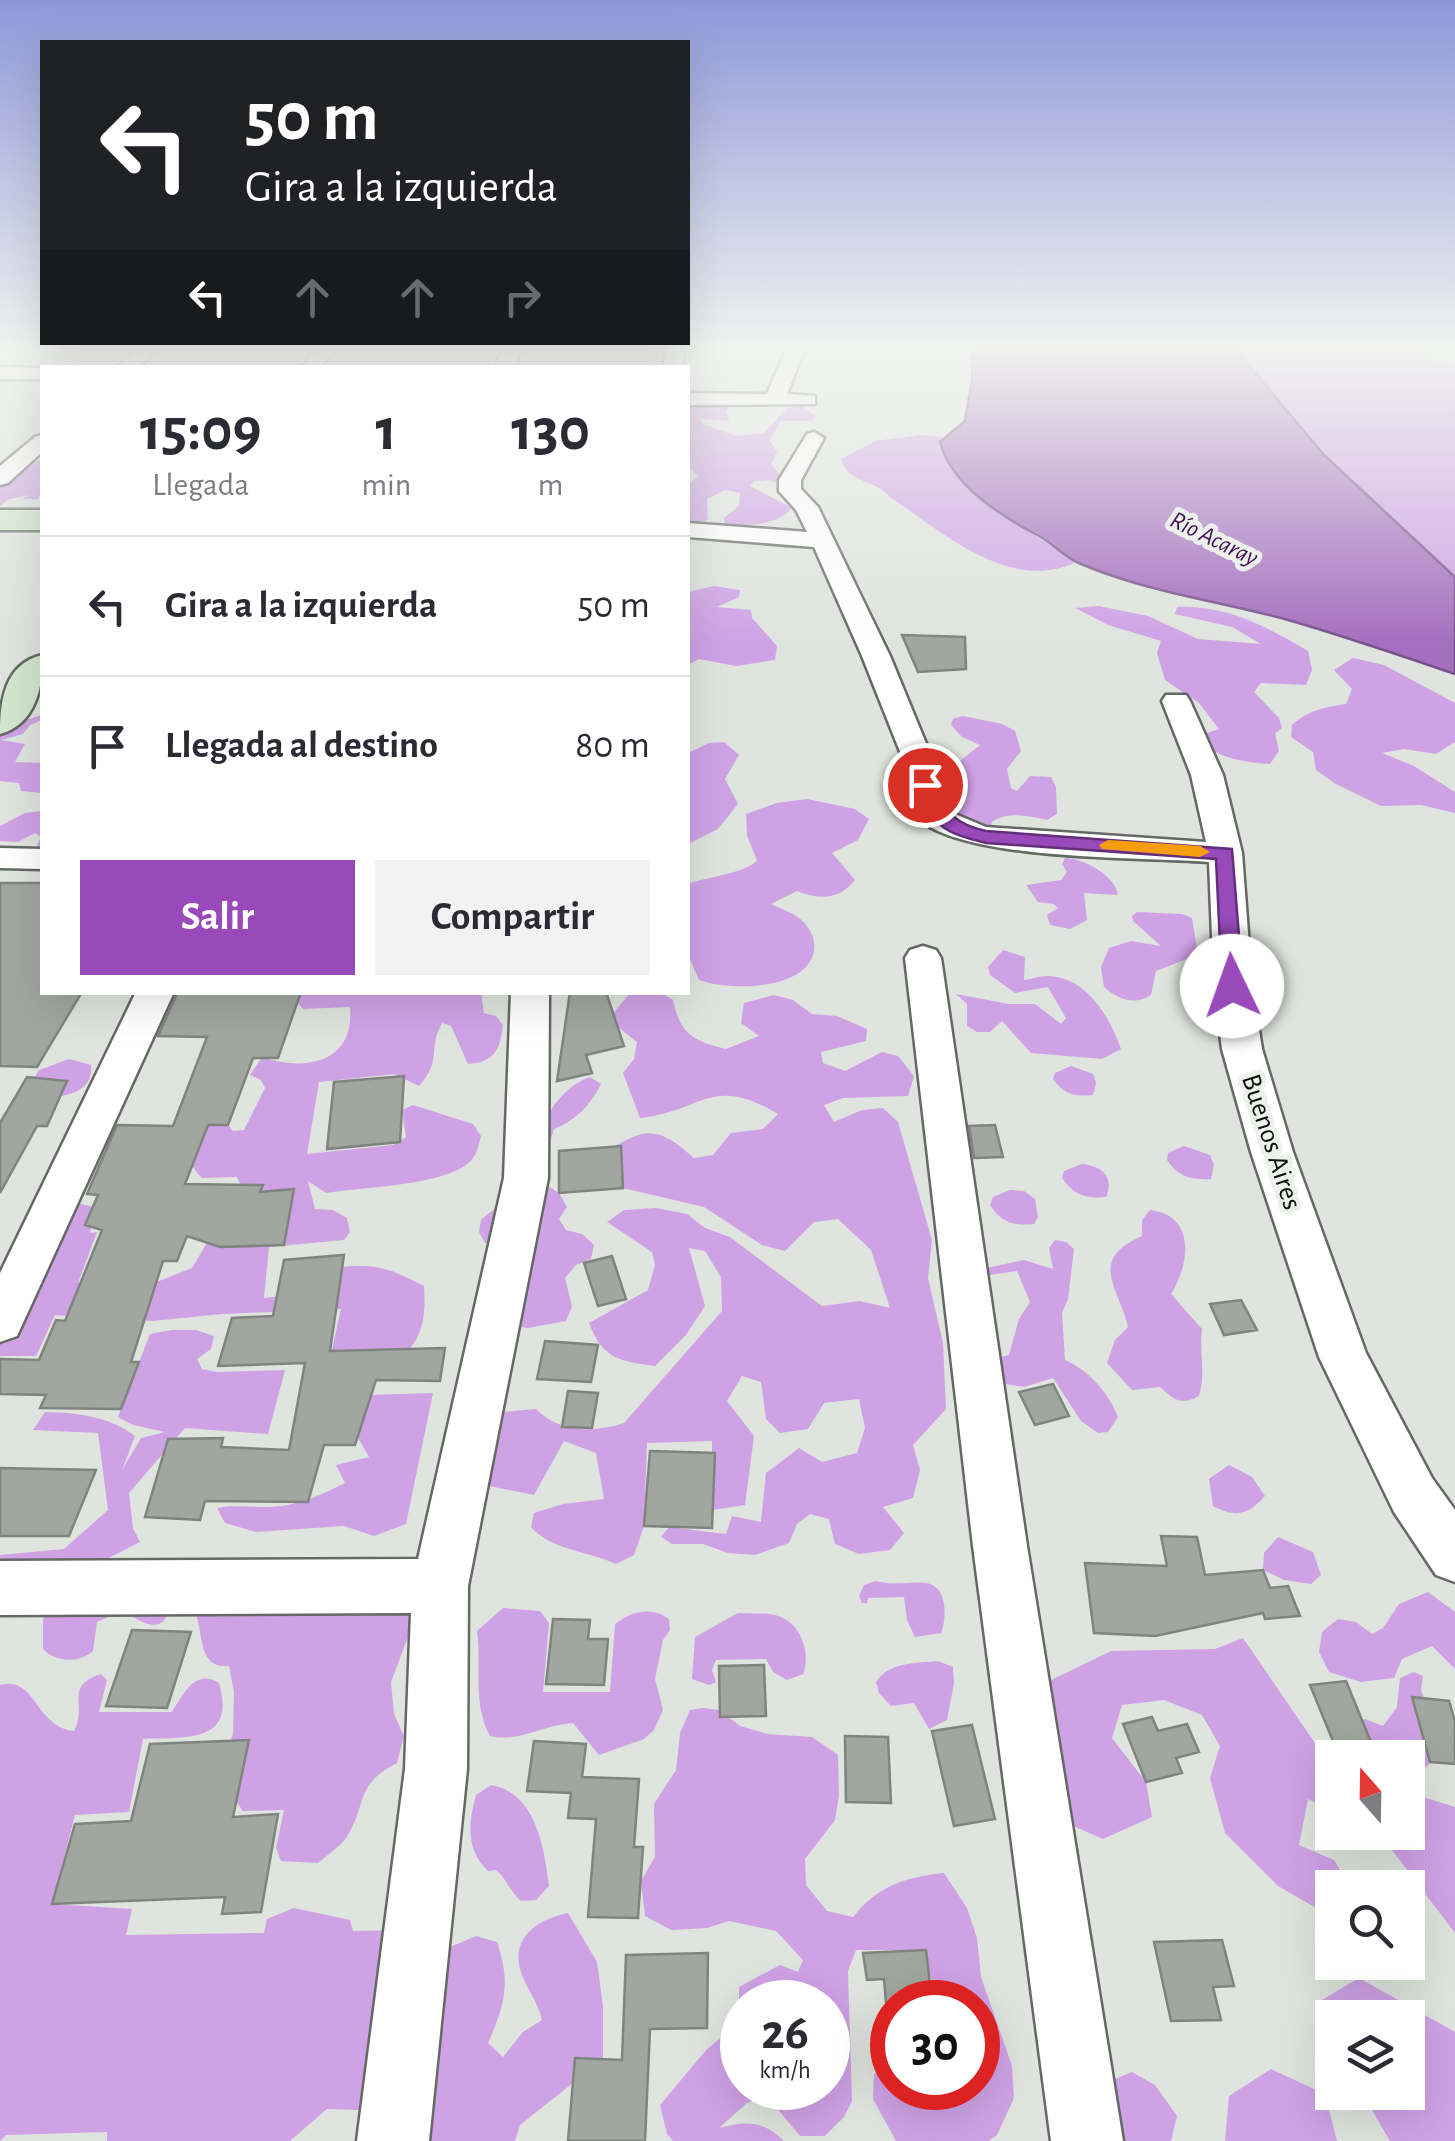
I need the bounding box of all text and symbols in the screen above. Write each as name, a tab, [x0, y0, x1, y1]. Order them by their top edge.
icon: left	[80, 80, 210, 210]
text: 50 m	[245, 83, 379, 153]
text: Gira a la izquierda	[245, 165, 558, 210]
icon: left	[180, 270, 235, 325]
icon: ahead	[285, 270, 340, 325]
icon: ahead	[390, 270, 445, 325]
icon: right	[495, 270, 550, 325]
text: 15:09	[140, 401, 261, 461]
text: 1	[376, 401, 397, 461]
text: 130	[511, 401, 590, 461]
text: Llegada	[152, 469, 249, 501]
text: min	[361, 469, 411, 501]
text: m	[538, 469, 563, 501]
water label: Río Acaray	[1166, 507, 1262, 571]
icon: left	[80, 579, 135, 634]
text: Gira a la izquierda	[165, 587, 437, 625]
text: 50 m	[577, 587, 650, 625]
icon: arrive	[80, 719, 135, 774]
text: Llegada al destino	[165, 727, 438, 765]
text: 80 m	[575, 727, 650, 765]
pin	[883, 743, 968, 828]
icon: arrive	[898, 758, 953, 813]
button: Salir	[80, 860, 355, 975]
button: Compartir	[375, 860, 650, 975]
position arrow	[1180, 934, 1284, 1038]
street label: Buenos Aires	[1236, 1071, 1306, 1213]
north arrow	[1315, 1740, 1425, 1850]
map controls	[1315, 1740, 1425, 2110]
button: search	[1315, 1870, 1425, 1980]
speed limit sign: 30	[870, 1980, 1000, 2110]
button: layers	[1315, 2000, 1425, 2110]
text: 26	[761, 2008, 809, 2058]
text: km/h	[759, 2058, 811, 2083]

